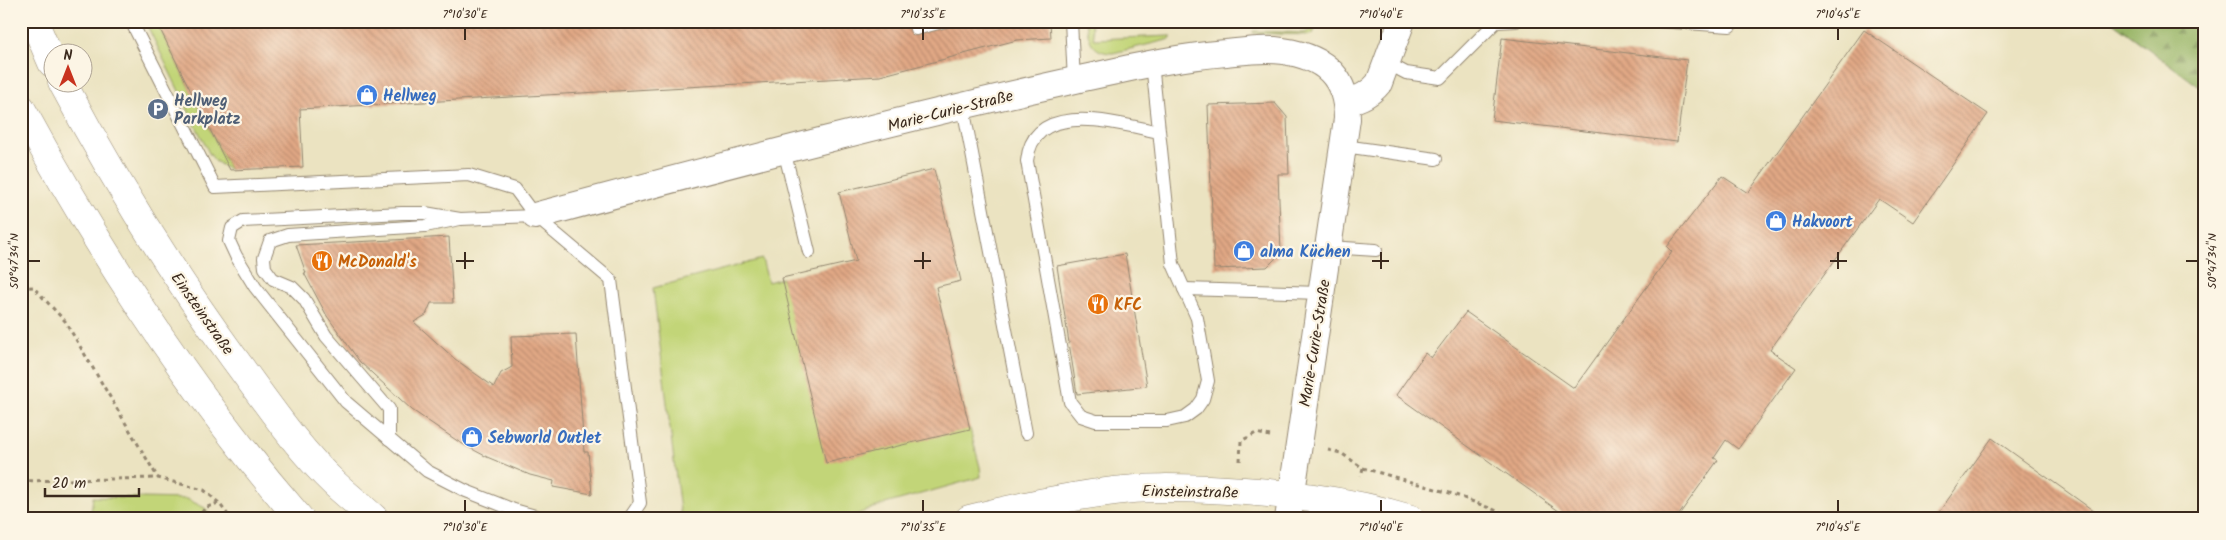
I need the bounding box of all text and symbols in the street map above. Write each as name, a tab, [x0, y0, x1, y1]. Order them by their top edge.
text: 7°10'30"E	[443, 5, 488, 24]
text: 7°10'35"E	[900, 5, 947, 24]
text: 7°10'40"E	[1359, 5, 1404, 24]
text: 7°10'45"E	[1815, 5, 1862, 24]
north arrow	[42, 42, 92, 92]
text: N	[64, 45, 73, 67]
shop icon: Hellweg	[355, 83, 379, 107]
place label: Hellweg	[383, 84, 437, 109]
street label: Marie-Curie-Straße	[885, 84, 1016, 139]
place label: Hellweg Parkplatz	[174, 89, 241, 132]
parking icon: Hellweg Parkplatz	[146, 97, 170, 121]
shop icon: Hakvoort	[1764, 209, 1788, 233]
place label: Hakvoort	[1792, 210, 1854, 235]
text: 50°47'34"N	[5, 233, 24, 289]
text: 50°47'34"N	[2203, 233, 2222, 289]
shop icon: alma Küchen	[1232, 239, 1256, 263]
place label: alma Küchen	[1260, 240, 1351, 265]
restaurant icon: McDonald's	[310, 249, 334, 273]
place label: McDonald's	[338, 250, 417, 275]
street label: Einsteinstraße	[164, 267, 240, 361]
street label: Marie-Curie-Straße	[1293, 278, 1338, 409]
restaurant icon: KFC	[1086, 292, 1110, 316]
place label: KFC	[1114, 293, 1142, 318]
shop icon: Sebworld Outlet	[460, 425, 484, 449]
place label: Sebworld Outlet	[488, 426, 602, 451]
scale bar	[45, 465, 139, 497]
text: 20 m	[52, 472, 86, 496]
street label: Einsteinstraße	[1141, 479, 1238, 506]
text: 7°10'30"E	[443, 518, 488, 537]
text: 7°10'35"E	[900, 518, 947, 537]
text: 7°10'40"E	[1359, 518, 1404, 537]
text: 7°10'45"E	[1815, 518, 1862, 537]

